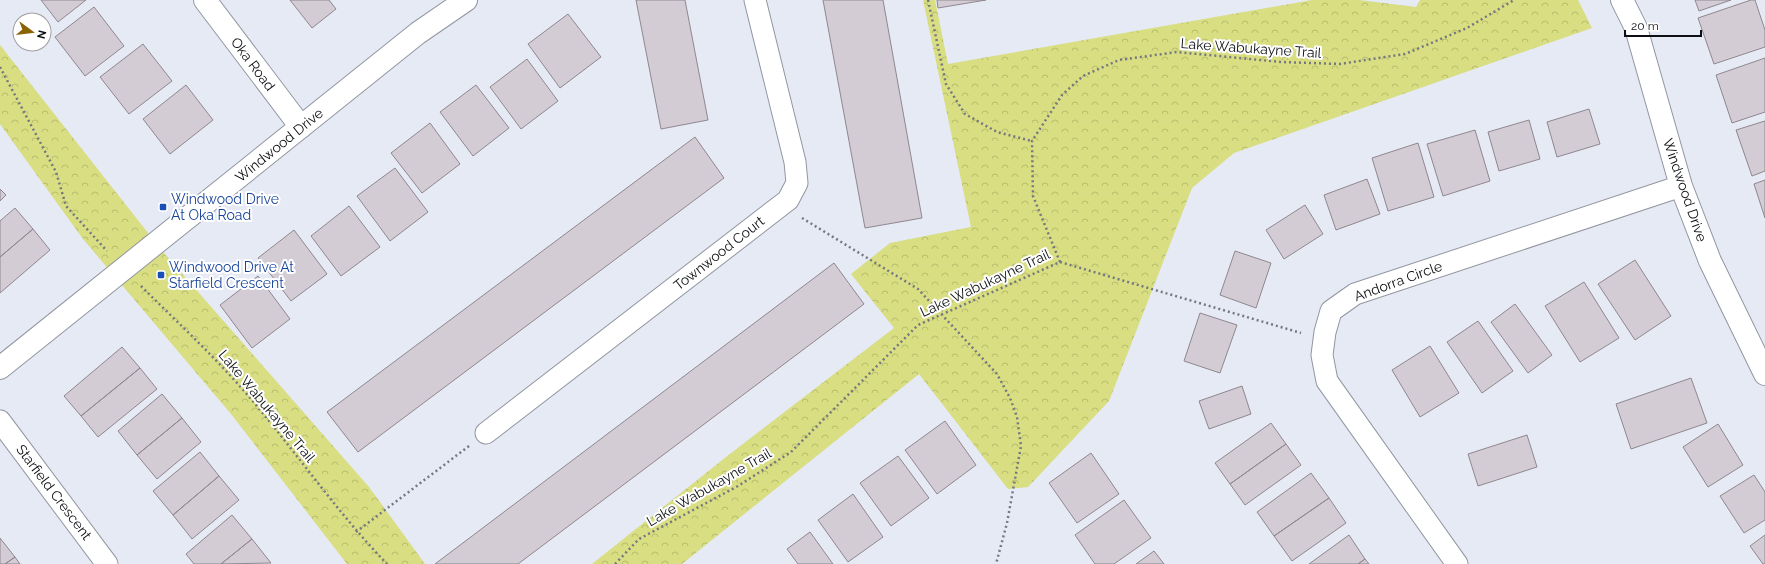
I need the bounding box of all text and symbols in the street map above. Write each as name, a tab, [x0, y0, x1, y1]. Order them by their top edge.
north arrow	[12, 12, 52, 52]
scale bar	[1625, 12, 1701, 38]
text: 20 m	[1631, 19, 1659, 33]
text: N	[34, 29, 49, 40]
street label: Oka Road	[228, 34, 278, 94]
street label: Lake Wabukayne Trail	[1180, 35, 1322, 61]
street label: Windwood Drive	[232, 105, 326, 185]
street label: Windwood Drive	[1660, 136, 1710, 244]
place label: Windwood Drive At Oka Road	[171, 191, 279, 223]
marker: Windwood Drive At Oka Road	[158, 202, 168, 212]
street label: Townwood Court	[671, 213, 768, 293]
street label: Lake Wabukayne Trail	[918, 246, 1053, 320]
street label: Andorra Circle	[1352, 258, 1444, 304]
place label: Windwood Drive At Starfield Crescent	[169, 259, 294, 291]
marker: Windwood Drive At Starfield Crescent	[156, 270, 166, 280]
street label: Lake Wabukayne Trail	[215, 347, 319, 465]
street label: Starfield Crescent	[13, 441, 95, 543]
street label: Lake Wabukayne Trail	[644, 445, 774, 529]

